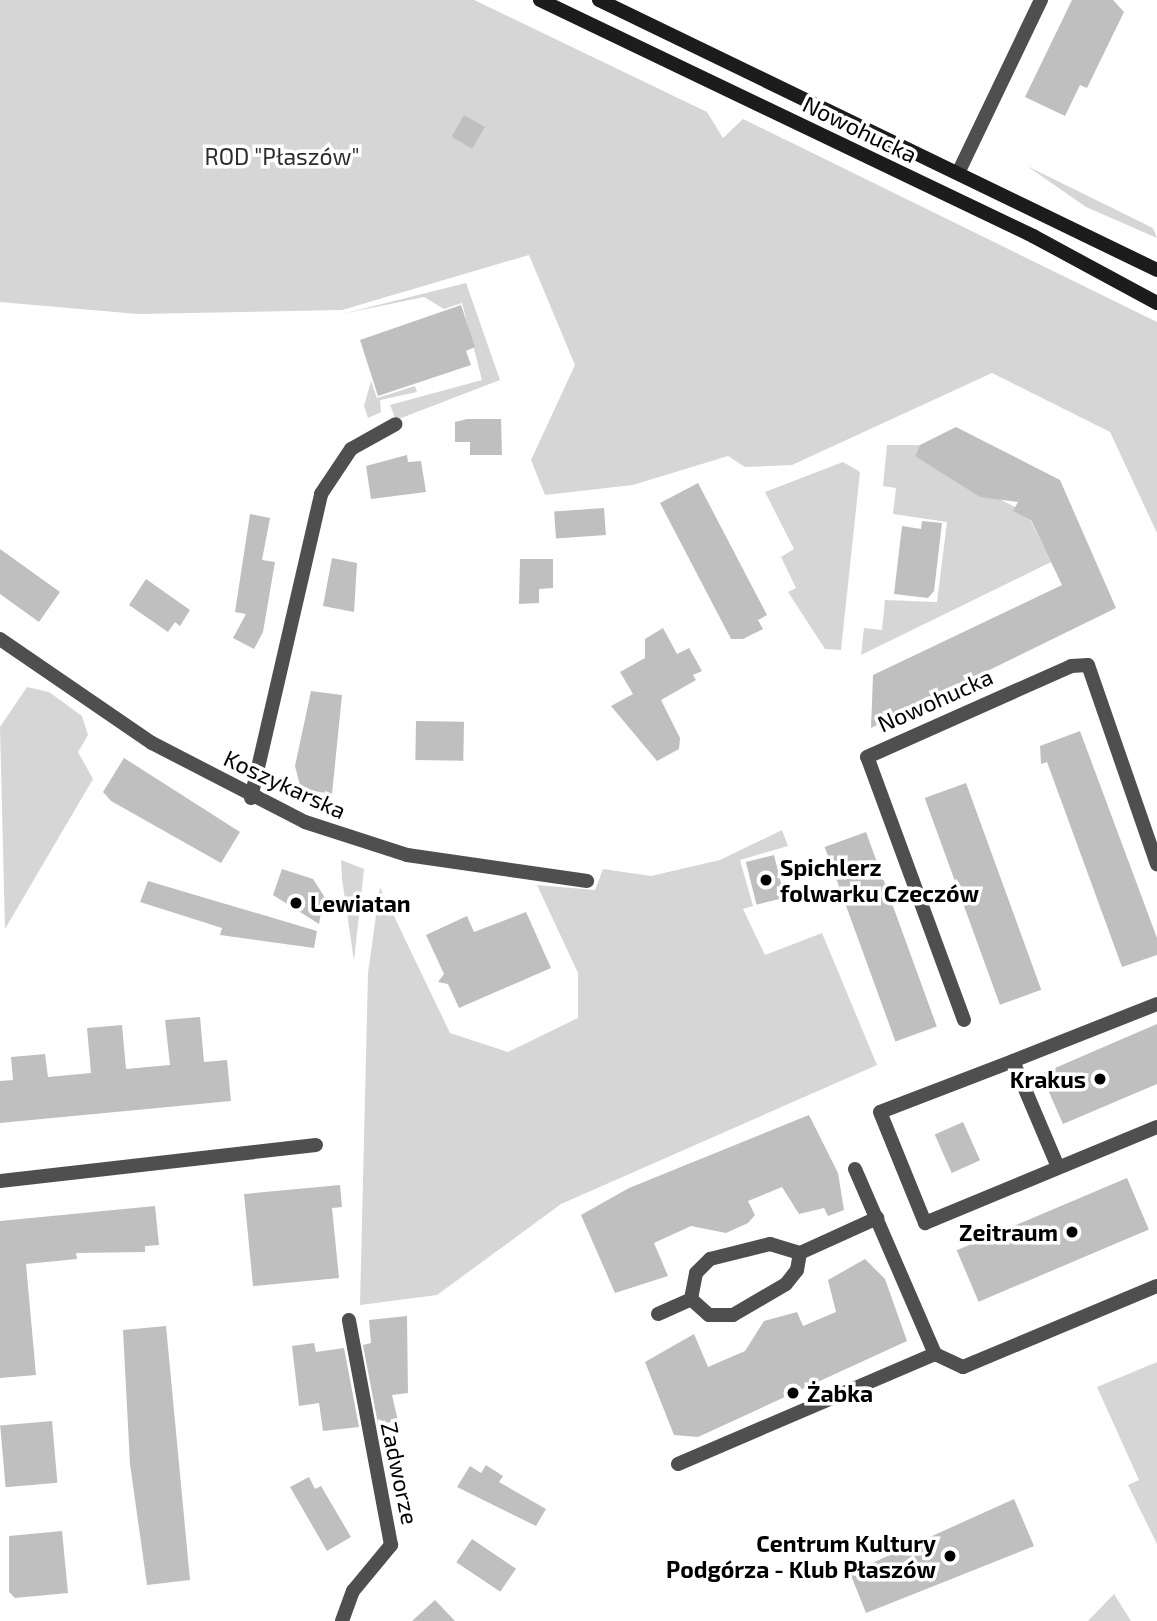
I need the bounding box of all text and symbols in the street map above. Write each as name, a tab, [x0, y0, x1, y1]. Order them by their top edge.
street label: Nowohucka	[799, 90, 921, 168]
park label: ROD "Płaszów"	[204, 142, 360, 170]
street label: Nowohucka	[873, 662, 997, 738]
street label: Koszykarska	[220, 744, 350, 824]
place label: Spichlerz folwarku Czeczów	[780, 853, 979, 907]
marker: Spichlerz folwarku Czeczów	[758, 872, 774, 888]
place label: Lewiatan	[310, 889, 411, 917]
marker: Lewiatan	[288, 895, 304, 911]
place label: Krakus	[1010, 1065, 1086, 1093]
marker: Krakus	[1092, 1071, 1108, 1087]
place label: Zeitraum	[959, 1218, 1058, 1246]
marker: Zeitraum	[1064, 1224, 1080, 1240]
place label: Żabka	[807, 1379, 873, 1407]
marker: Żabka	[785, 1385, 801, 1401]
street label: Zadworze	[376, 1419, 424, 1527]
place label: Centrum Kultury Podgórza - Klub Płaszów	[666, 1529, 936, 1583]
marker: Centrum Kultury Podgórza - Klub Płaszów	[942, 1548, 958, 1564]

